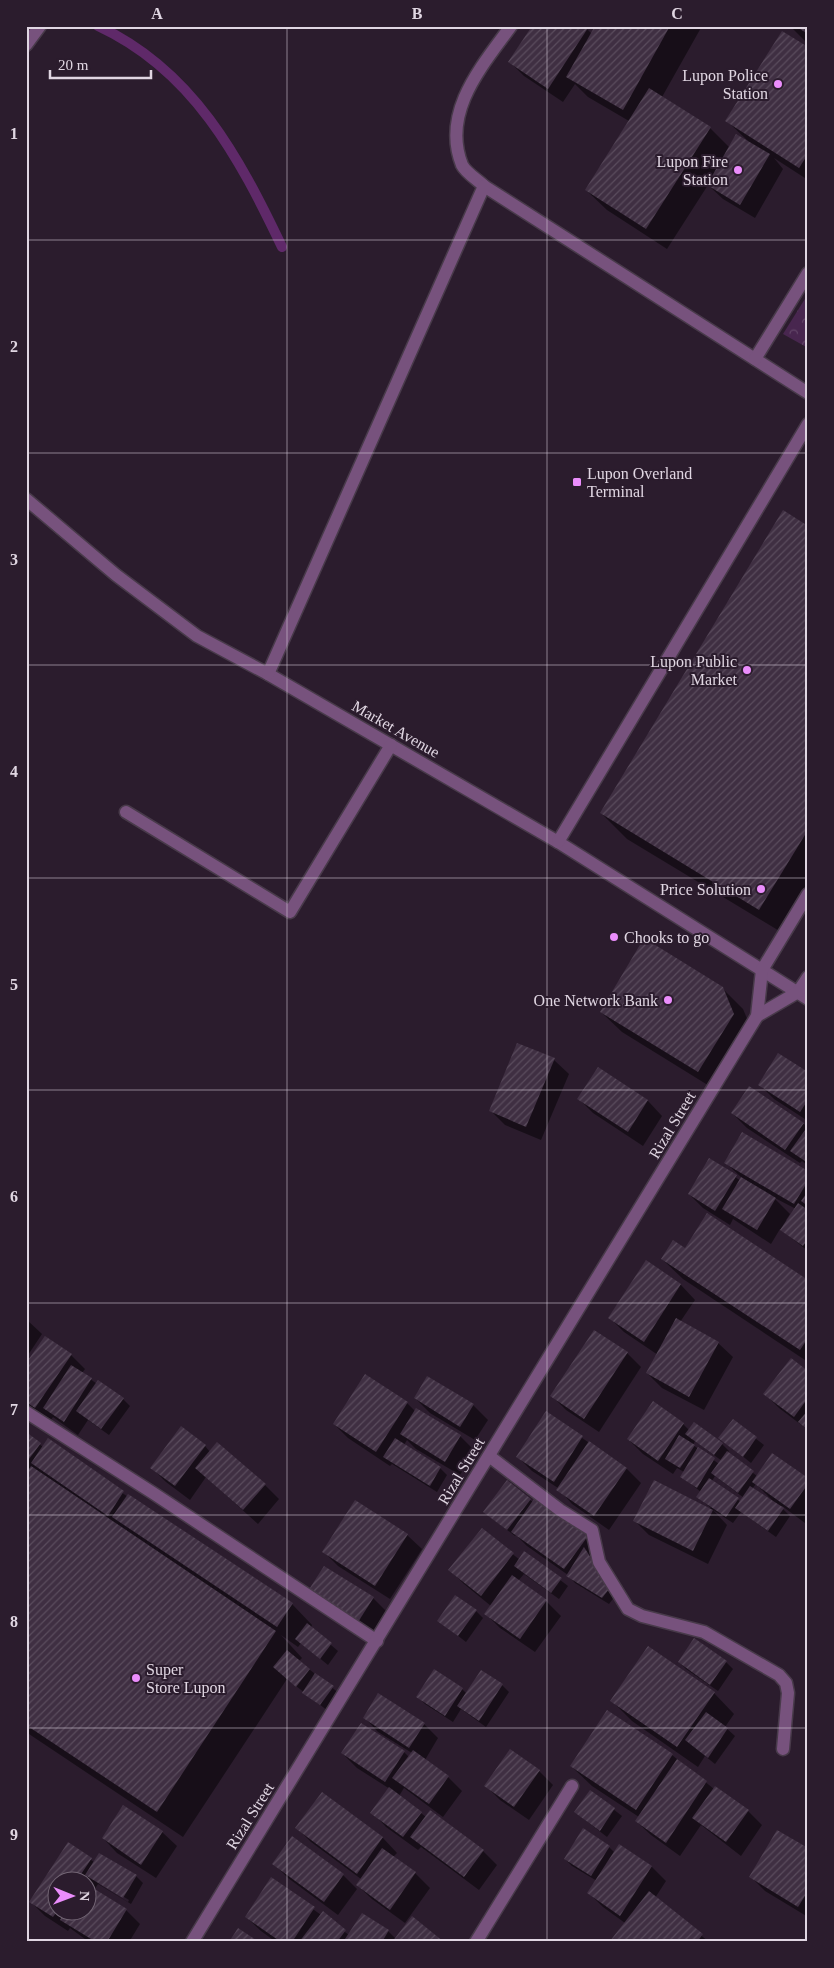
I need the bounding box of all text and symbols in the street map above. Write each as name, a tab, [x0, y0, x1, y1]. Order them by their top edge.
text: A	[151, 5, 163, 22]
text: B	[412, 5, 423, 22]
text: C	[671, 5, 683, 22]
scale bar	[50, 48, 151, 80]
text: 20 m	[58, 57, 89, 73]
place label: Lupon Police Station	[682, 67, 768, 102]
marker: Lupon Police Station	[772, 78, 784, 90]
text: 1	[10, 125, 18, 142]
place label: Lupon Fire Station	[656, 153, 728, 188]
marker: Lupon Fire Station	[732, 164, 744, 176]
text: 2	[10, 338, 18, 355]
place label: Lupon Overland Terminal	[587, 465, 692, 500]
marker: Lupon Overland Terminal	[571, 476, 583, 488]
text: 3	[10, 551, 18, 568]
place label: Lupon Public Market	[650, 653, 738, 688]
marker: Lupon Public Market	[741, 664, 753, 676]
street label: Market Avenue	[349, 697, 443, 761]
text: 4	[10, 763, 18, 780]
place label: Price Solution	[660, 881, 751, 898]
marker: Price Solution	[755, 883, 767, 895]
place label: Chooks to go	[624, 929, 709, 947]
marker: Chooks to go	[608, 931, 620, 943]
text: 5	[10, 976, 18, 993]
place label: One Network Bank	[534, 992, 658, 1009]
marker: One Network Bank	[662, 994, 674, 1006]
street label: Rizal Street	[645, 1088, 699, 1162]
text: 6	[10, 1188, 18, 1205]
text: 7	[10, 1401, 18, 1418]
street label: Rizal Street	[434, 1434, 488, 1508]
text: 8	[10, 1613, 18, 1630]
place label: Super Store Lupon	[146, 1661, 226, 1697]
marker: Super Store Lupon	[130, 1672, 142, 1684]
street label: Rizal Street	[223, 1779, 277, 1852]
text: 9	[10, 1826, 18, 1843]
north arrow	[48, 1870, 98, 1920]
text: N	[77, 1891, 92, 1901]

